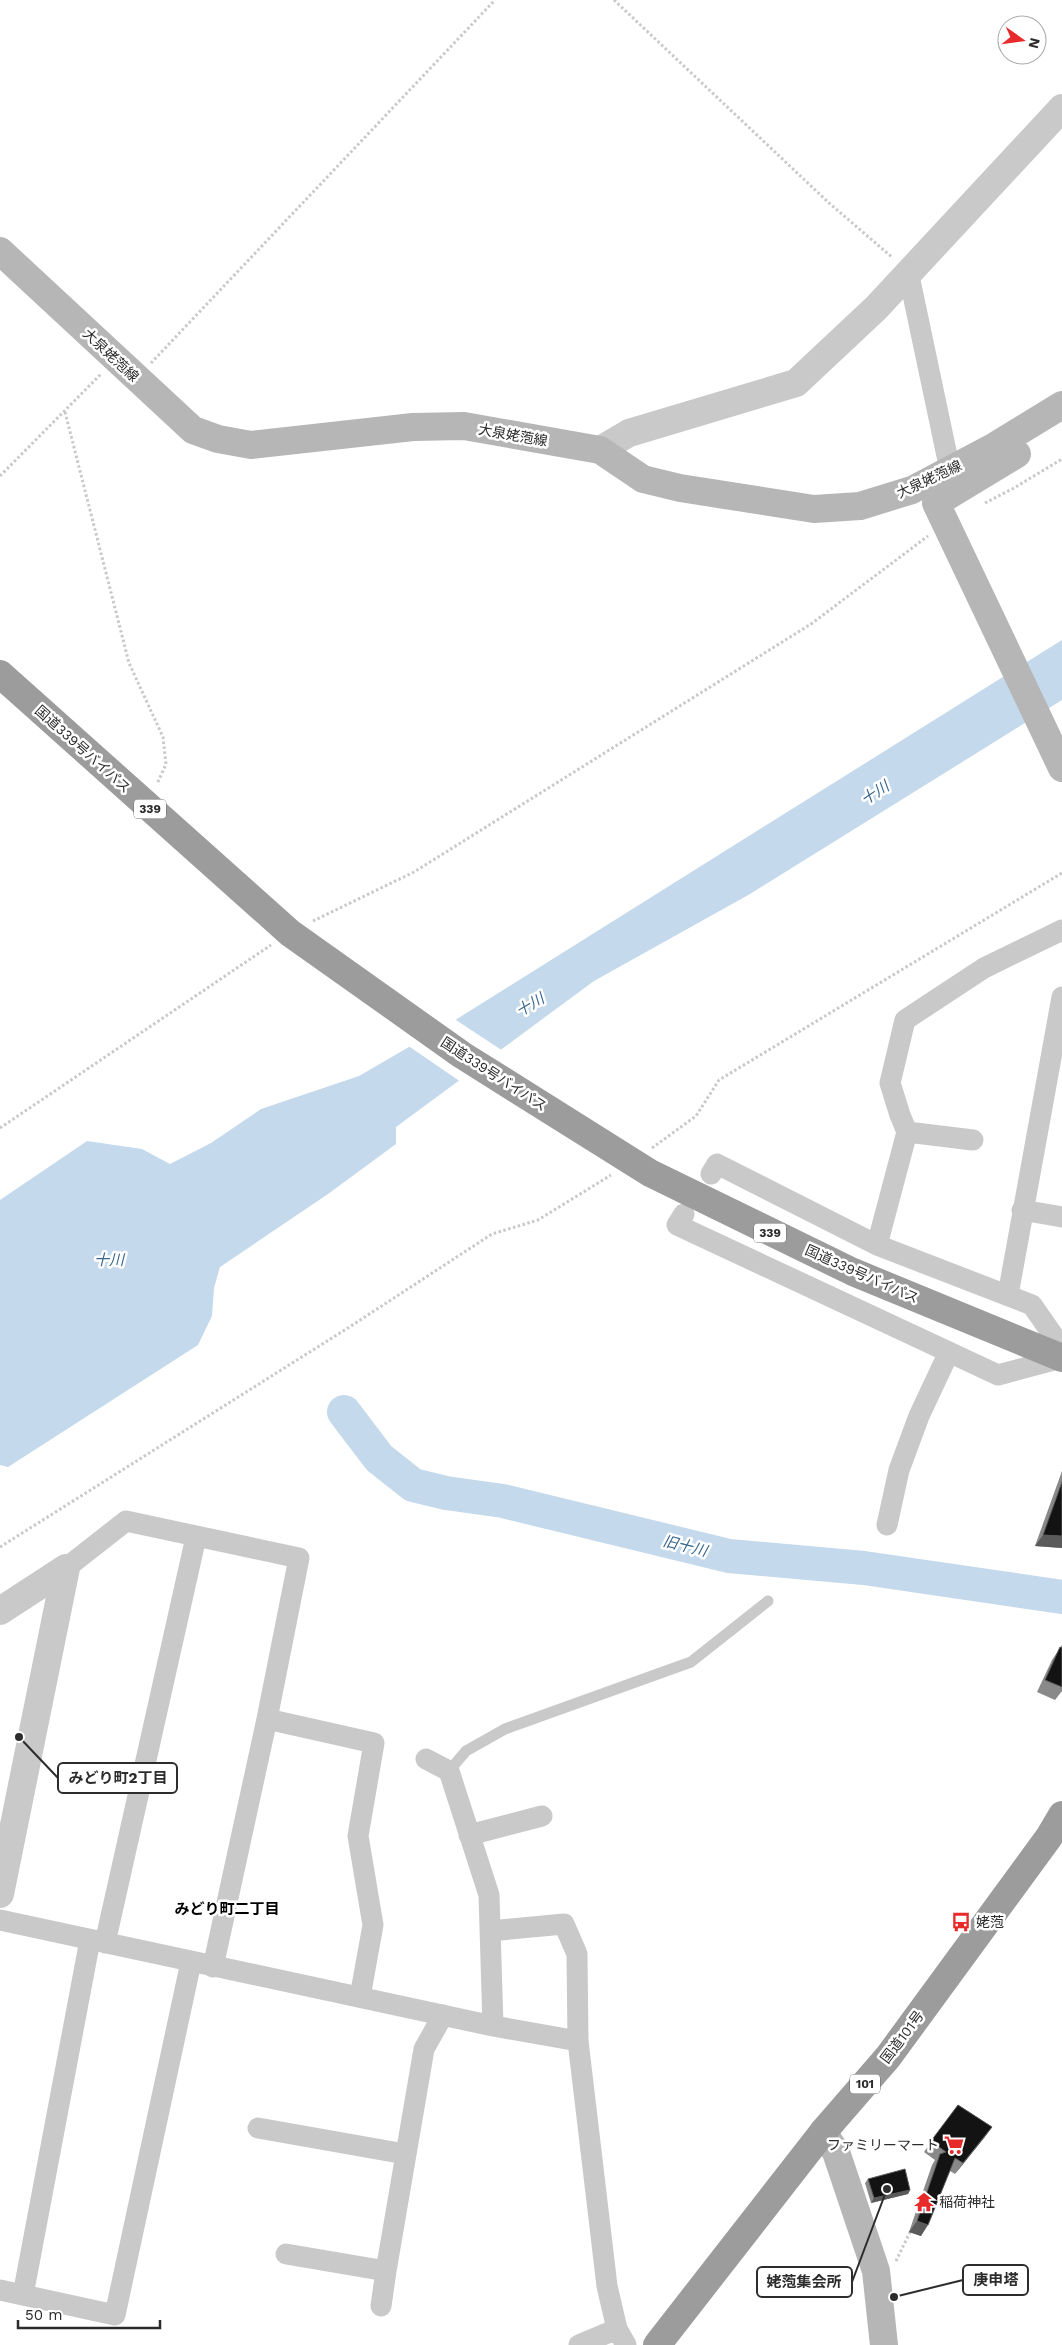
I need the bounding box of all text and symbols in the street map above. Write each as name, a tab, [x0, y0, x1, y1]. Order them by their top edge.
north arrow	[997, 15, 1047, 65]
text: N	[1026, 36, 1044, 50]
street label: 大泉姥萢線	[80, 325, 142, 385]
street label: 大泉姥萢線	[477, 421, 549, 449]
street label: 大泉姥萢線	[894, 457, 964, 501]
street label: 国道339号バイパス	[32, 702, 134, 796]
water label: 十川	[858, 776, 894, 809]
road number: 339	[134, 800, 166, 819]
water label: 十川	[513, 989, 549, 1020]
street label: 国道339号バイパス	[438, 1034, 550, 1114]
road number: 339	[754, 1224, 786, 1242]
street label: 国道339号バイパス	[803, 1242, 921, 1306]
water label: 十川	[94, 1251, 126, 1269]
water label: 旧十川	[661, 1532, 711, 1561]
callout: みどり町2丁目	[58, 1763, 177, 1793]
text: みどり町2丁目	[69, 1769, 167, 1787]
district label: みどり町二丁目	[174, 1900, 280, 1918]
bus stop icon: 姥萢	[950, 1911, 972, 1933]
place label: 姥萢	[976, 1914, 1004, 1930]
street label: 国道101号	[877, 2008, 927, 2066]
road number: 101	[850, 2074, 880, 2094]
supermarket icon: ファミリーマート	[943, 2134, 965, 2156]
place label: ファミリーマート	[827, 2137, 939, 2153]
temple icon: 稲荷神社	[913, 2191, 935, 2213]
place label: 稲荷神社	[939, 2194, 995, 2210]
callout: 庚申塔	[963, 2265, 1028, 2295]
callout: 姥萢集会所	[757, 2267, 852, 2297]
text: 庚申塔	[973, 2271, 1019, 2289]
text: 姥萢集会所	[766, 2273, 842, 2291]
scale bar	[18, 2298, 160, 2330]
text: 50 m	[25, 2306, 62, 2324]

